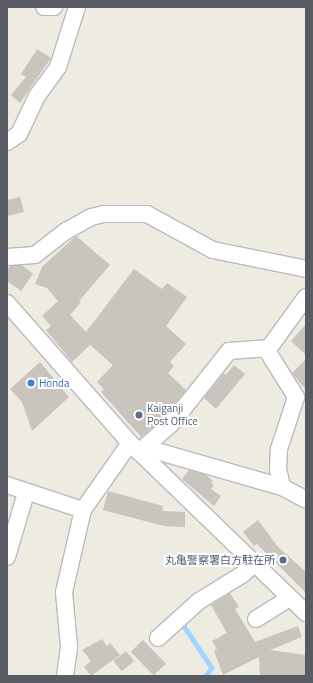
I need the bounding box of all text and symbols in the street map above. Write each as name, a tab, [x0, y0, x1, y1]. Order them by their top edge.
place label: Honda	[39, 376, 69, 390]
marker: Honda	[26, 378, 36, 388]
place label: Kaiganji Post Office	[147, 402, 198, 428]
marker: Kaiganji Post Office	[134, 410, 144, 420]
place label: 丸亀警察署白方駐在所	[165, 553, 275, 567]
marker: 丸亀警察署白方駐在所	[278, 555, 288, 565]

